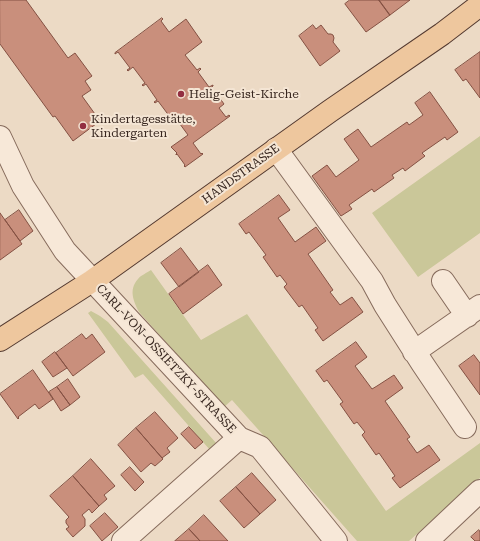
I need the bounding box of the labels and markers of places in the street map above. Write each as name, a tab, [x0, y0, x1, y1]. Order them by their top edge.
place label: Helig-Geist-Kirche	[189, 87, 299, 101]
marker: Helig-Geist-Kirche	[176, 89, 186, 99]
place label: Kindertagesstätte, Kindergarten	[91, 112, 195, 140]
marker: Kindertagesstätte, Kindergarten	[78, 121, 88, 131]

